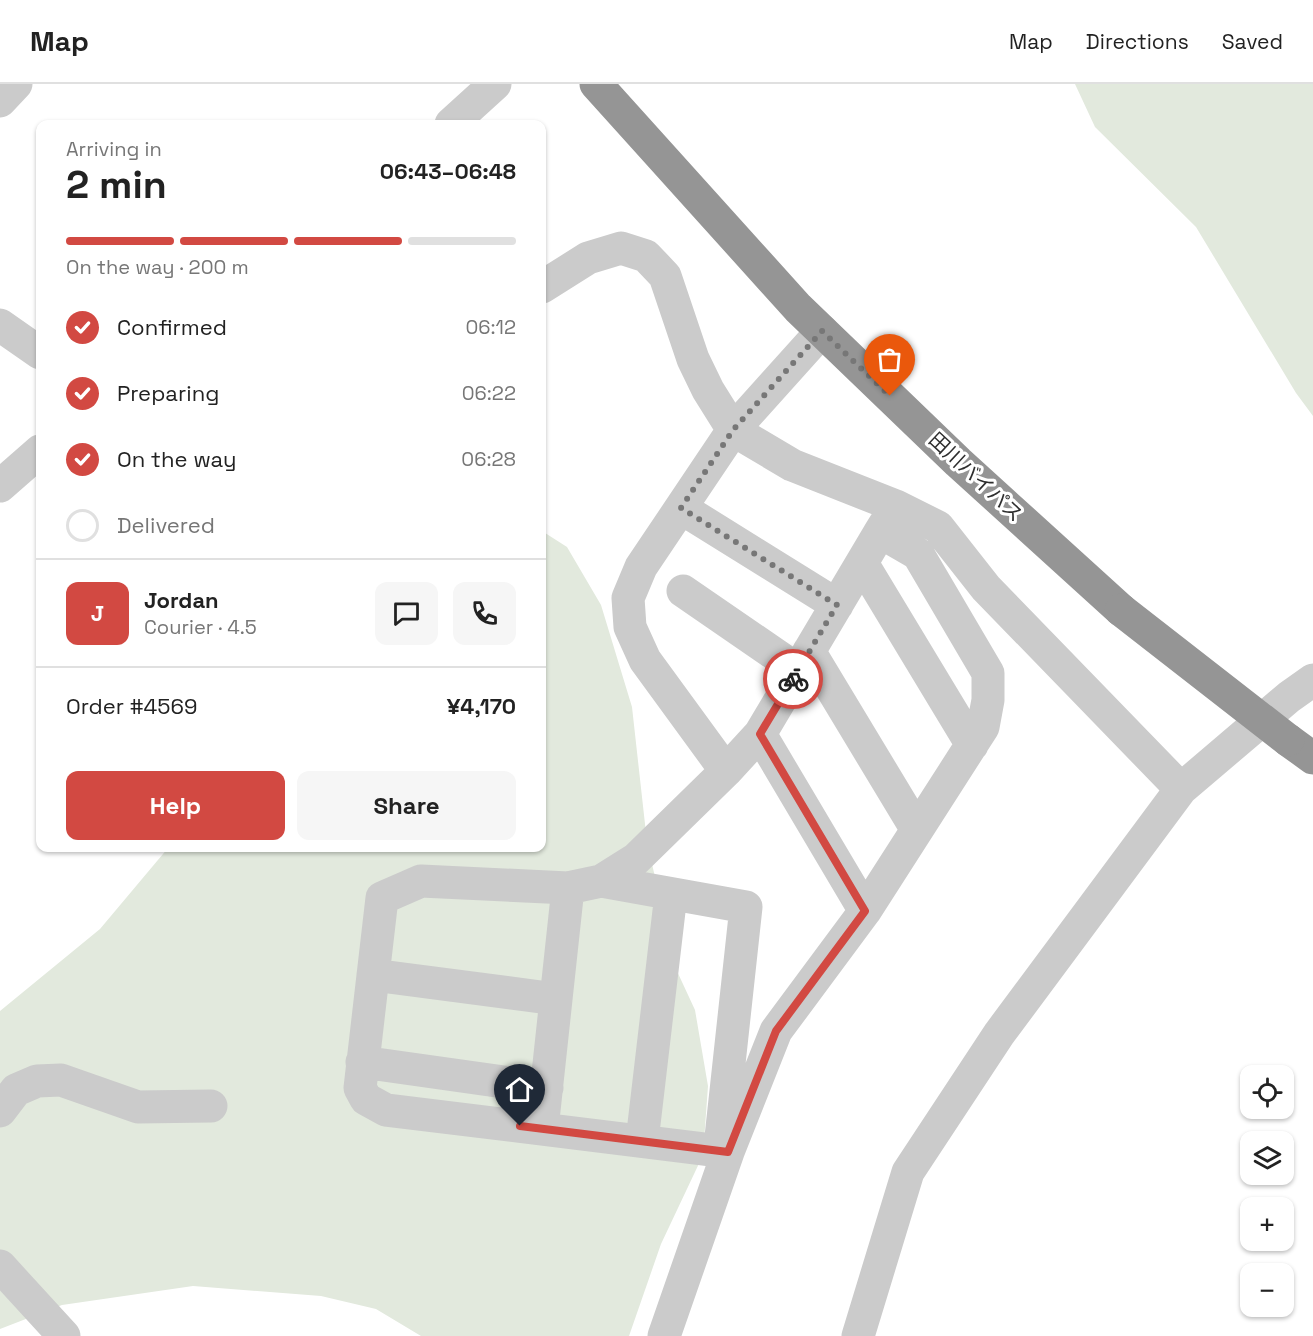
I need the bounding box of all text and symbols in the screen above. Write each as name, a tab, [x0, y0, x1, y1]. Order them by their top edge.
text: Map	[30, 23, 89, 59]
text: Map	[1009, 28, 1053, 55]
text: Directions	[1086, 28, 1189, 55]
text: Saved	[1222, 28, 1283, 55]
text: Arriving in	[66, 136, 162, 162]
text: 06:43–06:48	[380, 157, 516, 185]
text: 2 min	[66, 160, 167, 209]
text: On the way · 200 m	[66, 254, 249, 280]
icon: check	[66, 311, 99, 344]
text: Confirmed	[117, 313, 227, 341]
text: 06:12	[465, 314, 516, 340]
pin	[864, 334, 915, 396]
icon: bag	[873, 343, 906, 376]
icon: check	[66, 377, 99, 410]
text: Preparing	[117, 379, 219, 407]
text: 06:22	[462, 380, 516, 406]
street label: 田川バイパス	[923, 427, 1029, 527]
icon: check	[66, 443, 99, 476]
text: On the way	[117, 445, 236, 473]
text: 06:28	[461, 446, 516, 472]
text: Delivered	[117, 511, 215, 539]
button: chat	[375, 582, 438, 645]
button: phone	[453, 582, 516, 645]
text: Jordan	[144, 586, 219, 614]
text: J	[91, 599, 104, 627]
text: Courier · 4.5	[144, 614, 257, 640]
courier	[763, 649, 823, 709]
icon: bike	[777, 663, 810, 696]
text: Order #4569	[66, 692, 197, 720]
text: ¥4,170	[447, 692, 516, 720]
button: Help	[66, 771, 285, 840]
button: Share	[297, 771, 516, 840]
pin	[494, 1064, 545, 1126]
map controls	[1240, 1065, 1294, 1317]
button: locate	[1240, 1065, 1294, 1119]
icon: home	[503, 1073, 536, 1106]
button: layers	[1240, 1131, 1294, 1185]
button: +	[1240, 1197, 1294, 1251]
button: −	[1240, 1263, 1294, 1317]

